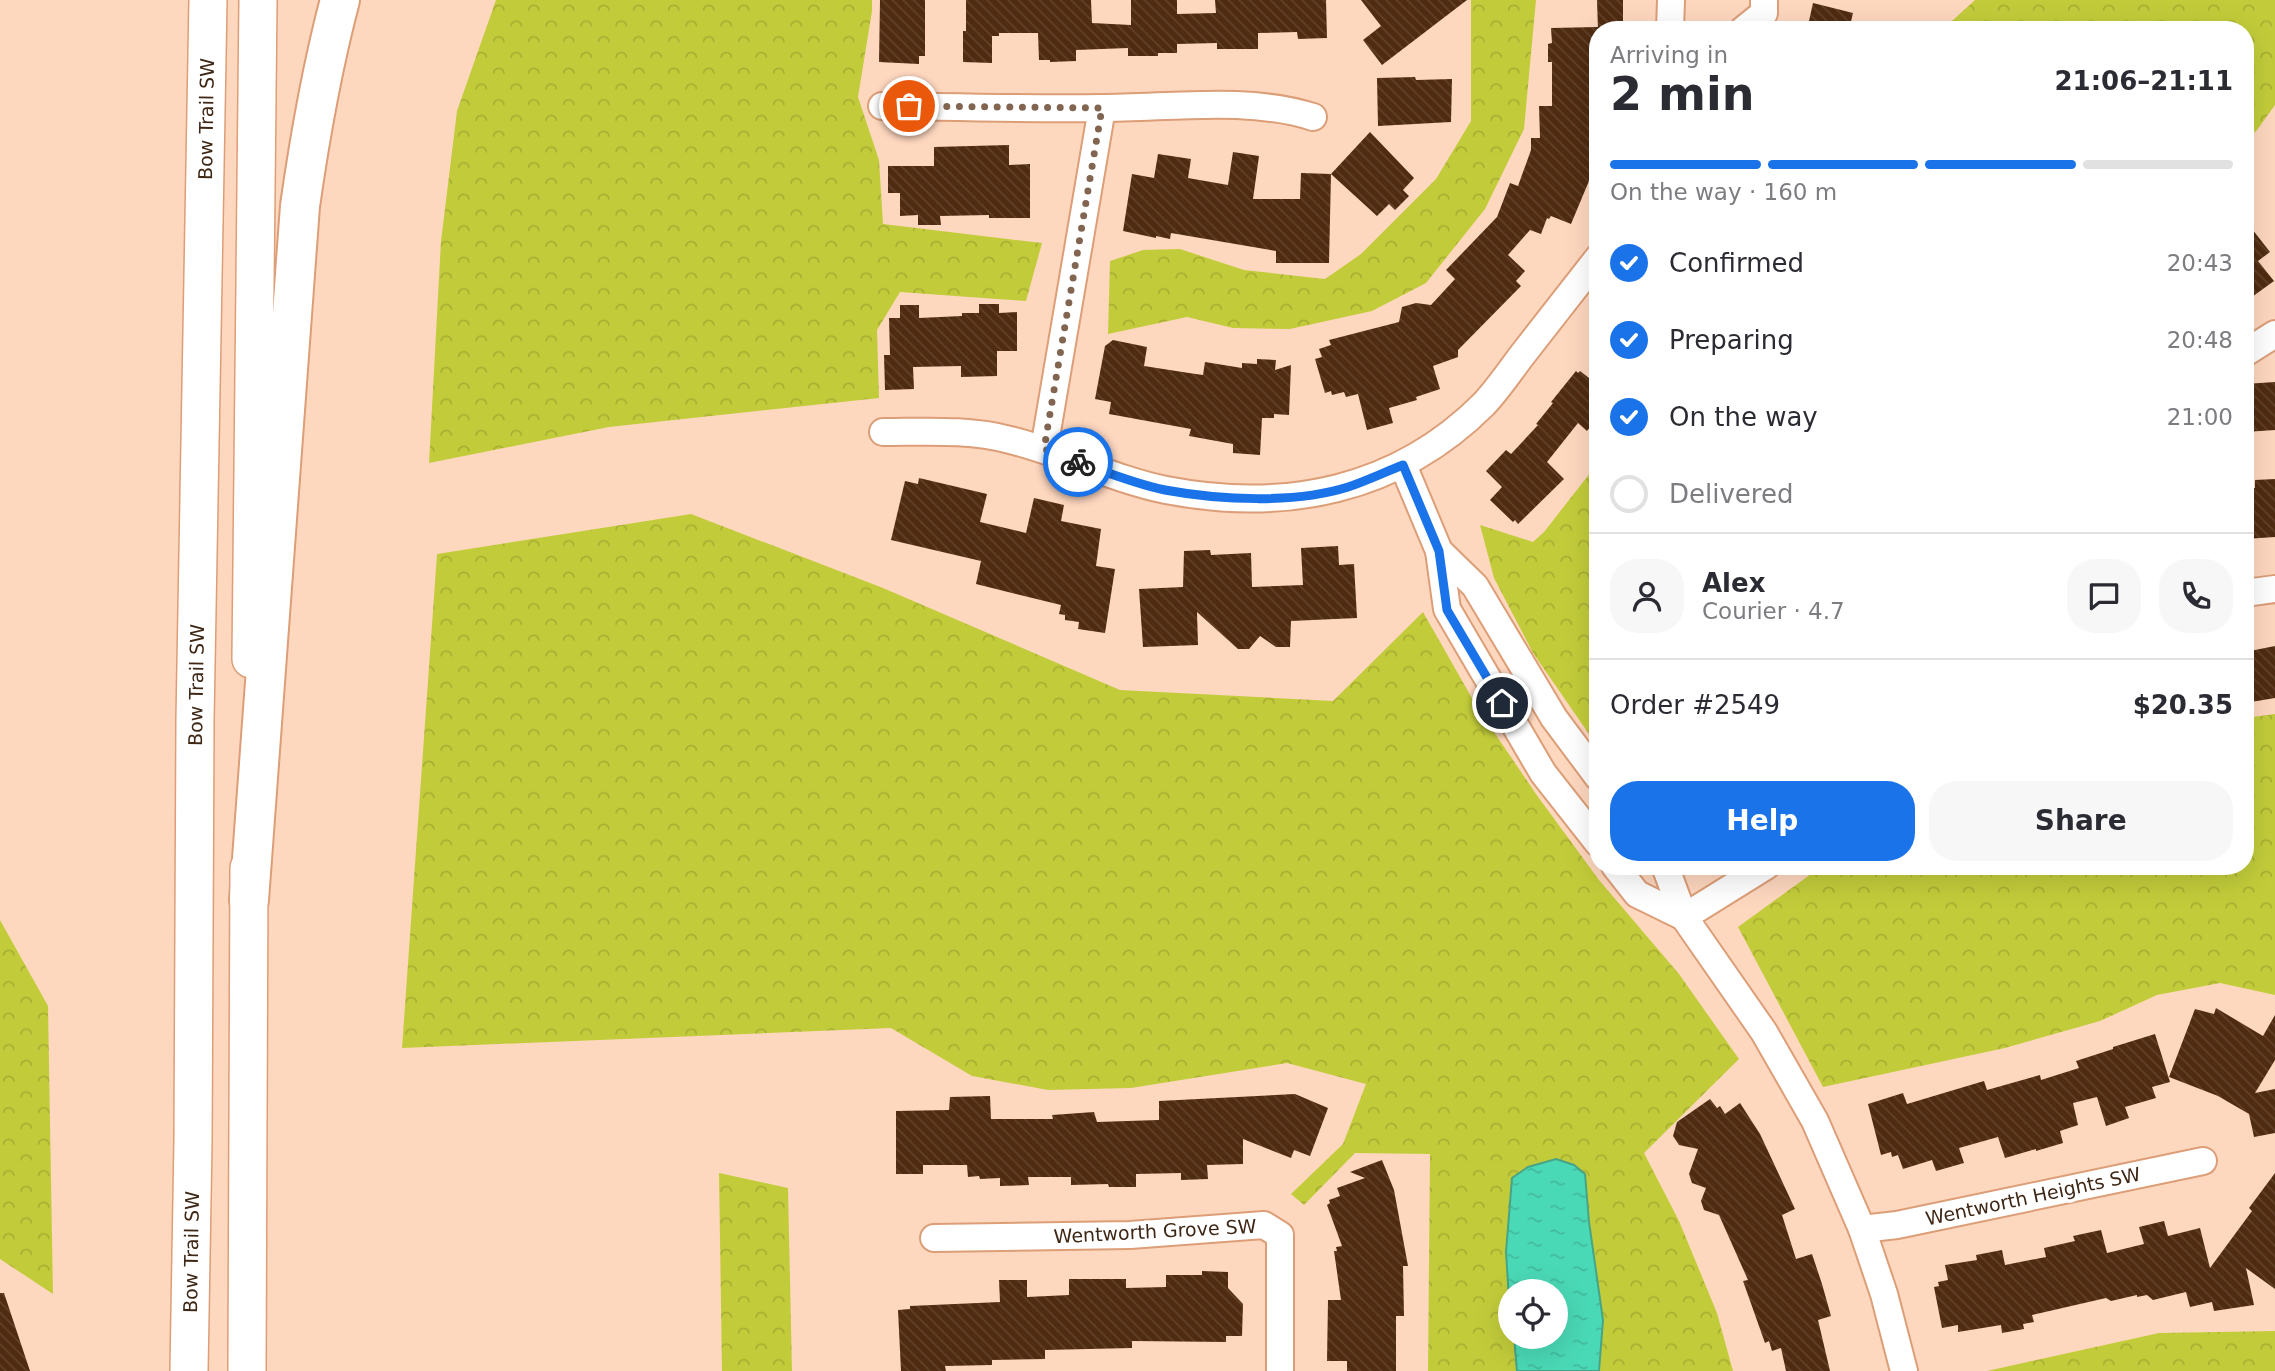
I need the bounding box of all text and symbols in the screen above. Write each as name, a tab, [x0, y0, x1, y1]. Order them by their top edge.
text: Arriving in	[1610, 42, 1728, 68]
street label: Bow Trail SW	[194, 58, 218, 180]
text: 21:06–21:11	[2054, 66, 2233, 96]
text: 2 min	[1610, 67, 1754, 121]
pin	[879, 76, 939, 136]
icon: bag	[890, 87, 928, 125]
text: On the way · 160 m	[1610, 179, 1837, 205]
icon: check	[1610, 244, 1648, 282]
text: Confirmed	[1669, 248, 1804, 278]
text: 20:43	[2167, 250, 2233, 276]
icon: check	[1610, 321, 1648, 359]
text: Preparing	[1669, 325, 1794, 355]
text: 20:48	[2167, 327, 2233, 353]
icon: check	[1610, 398, 1648, 436]
text: On the way	[1669, 402, 1818, 432]
text: 21:00	[2167, 404, 2233, 430]
courier	[1043, 427, 1113, 497]
icon: bike	[1059, 443, 1097, 481]
text: Delivered	[1669, 479, 1793, 509]
button: person	[1610, 559, 1684, 633]
button: chat	[2067, 559, 2141, 633]
button: phone	[2159, 559, 2233, 633]
text: Alex	[1702, 568, 1765, 598]
text: Courier · 4.7	[1702, 598, 1845, 624]
street label: Bow Trail SW	[184, 624, 208, 746]
pin	[1472, 673, 1532, 733]
icon: home	[1483, 684, 1521, 722]
text: Order #2549	[1610, 690, 1780, 720]
text: $20.35	[2133, 690, 2233, 720]
button: Help	[1610, 781, 1915, 861]
button: Share	[1929, 781, 2233, 861]
street label: Wentworth Heights SW	[1924, 1162, 2143, 1230]
street label: Bow Trail SW	[179, 1191, 203, 1313]
street label: Wentworth Grove SW	[1053, 1215, 1257, 1247]
map controls	[1498, 1279, 1568, 1349]
button: locate	[1498, 1279, 1568, 1349]

